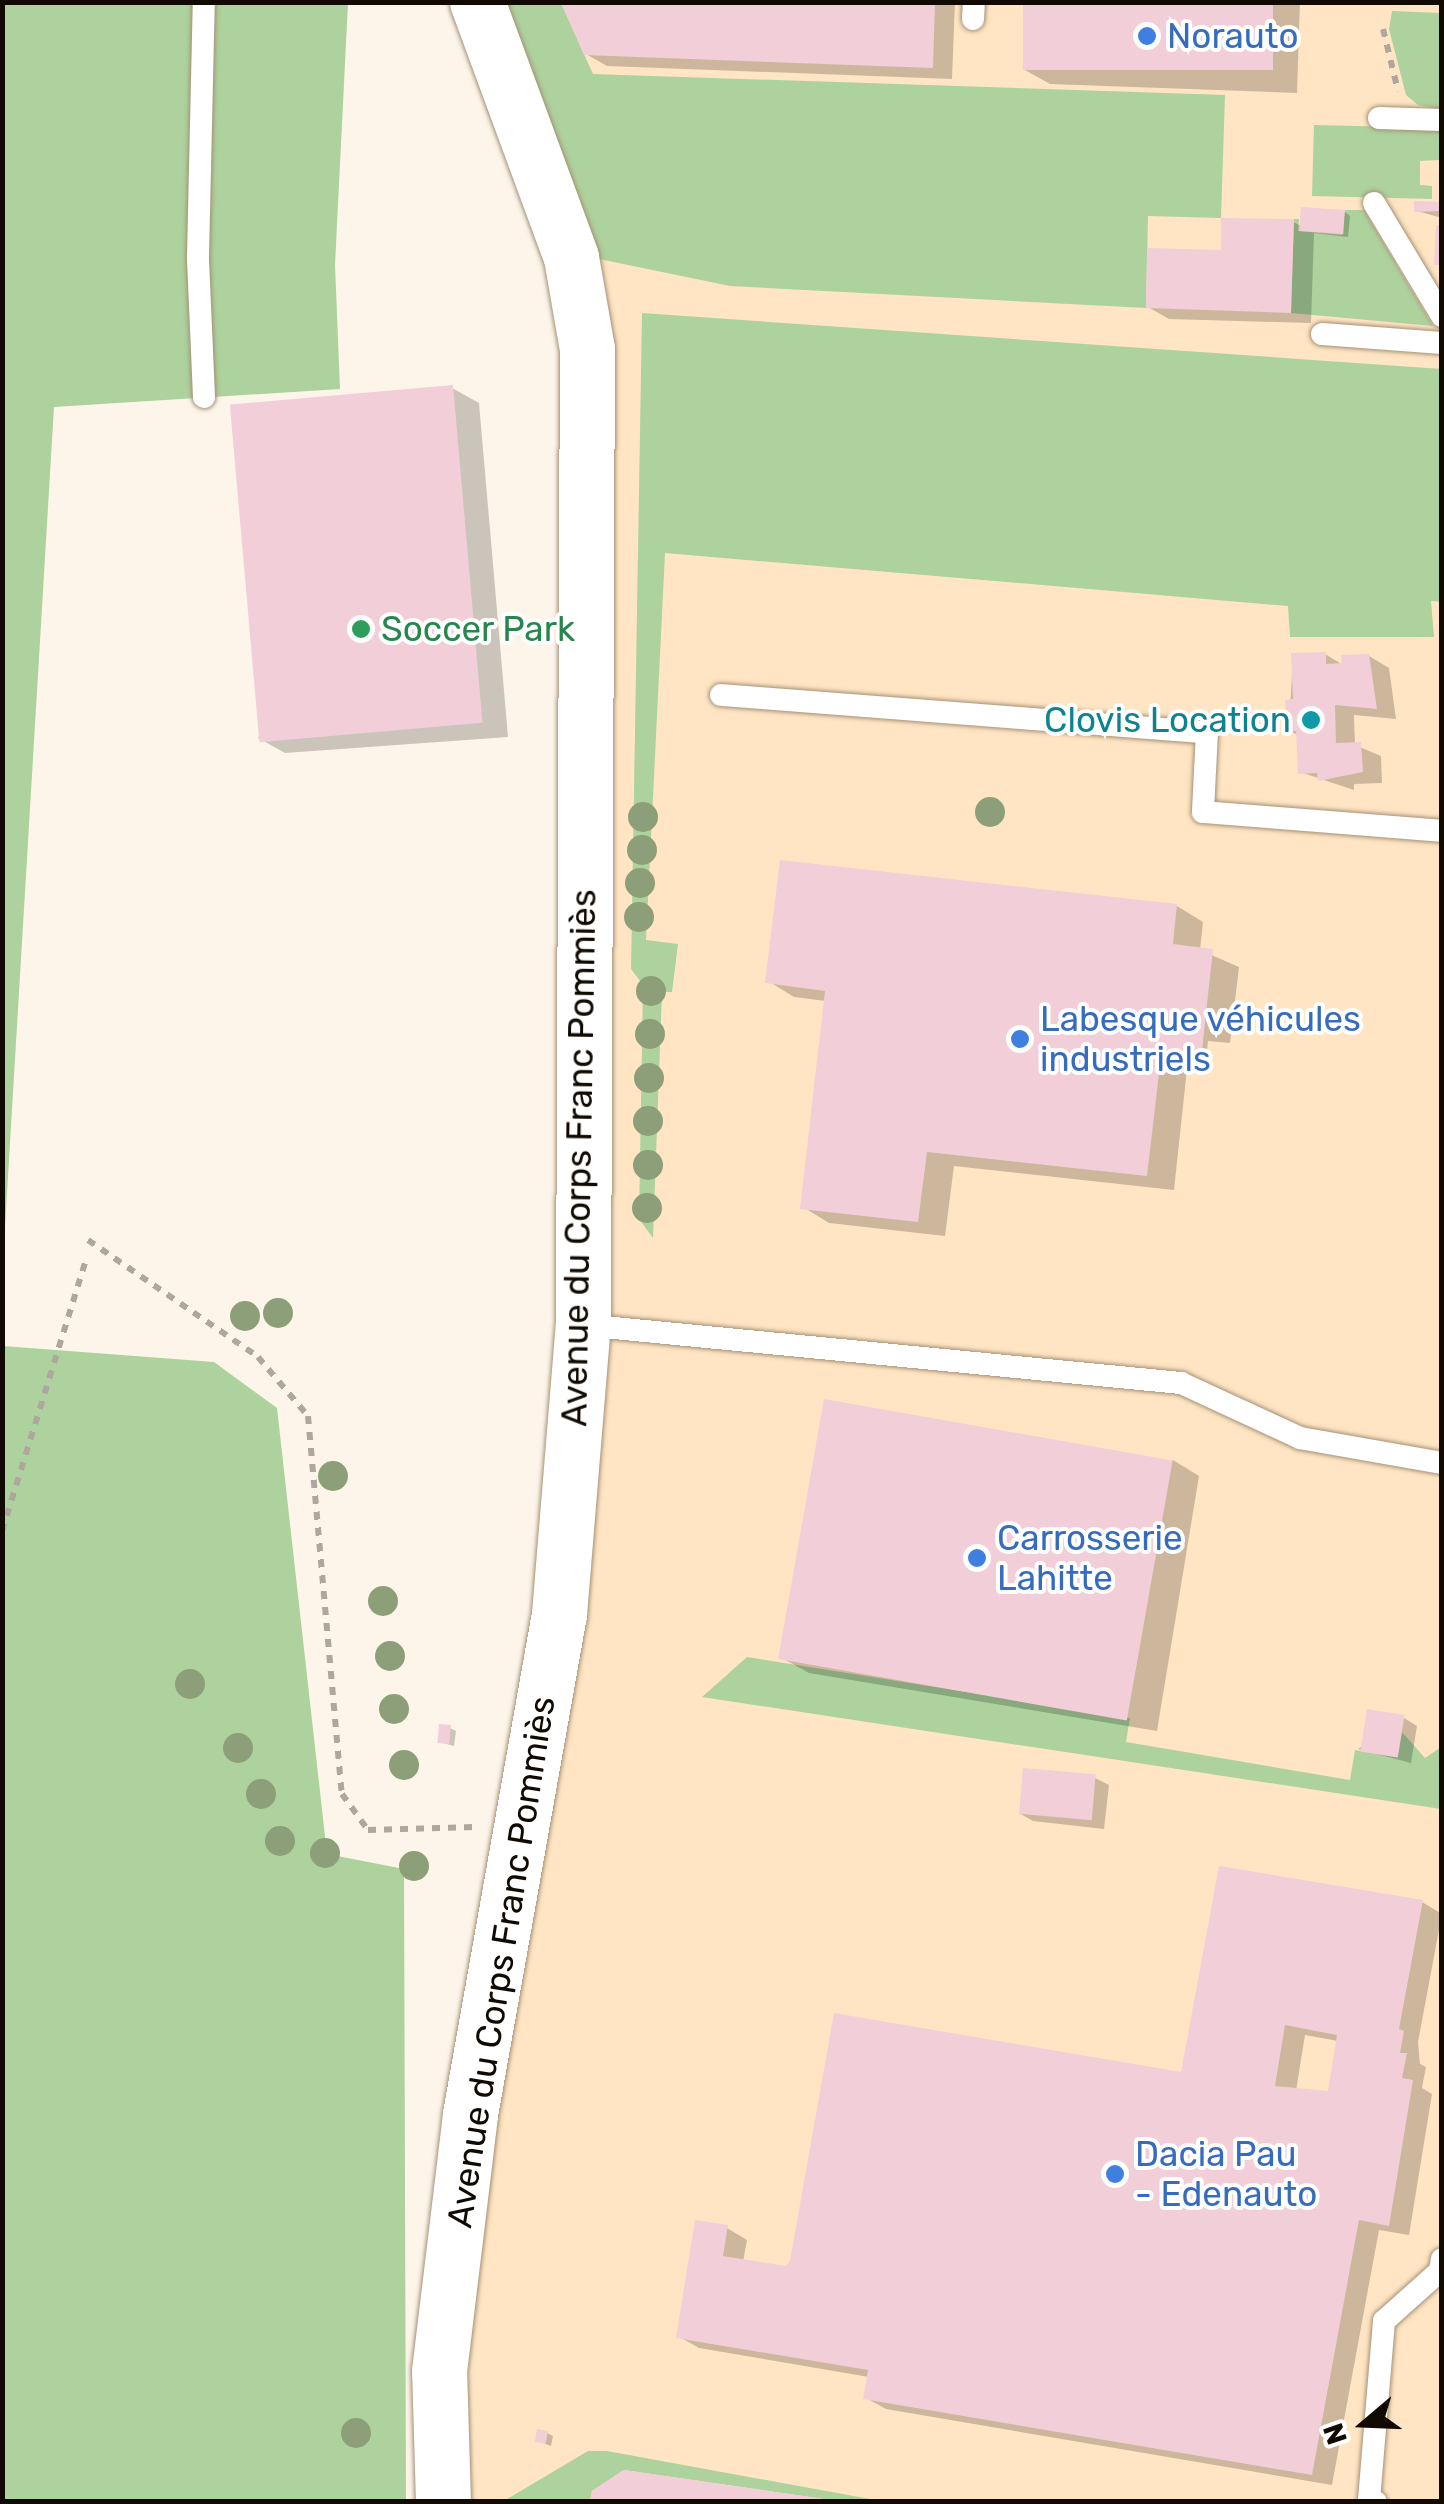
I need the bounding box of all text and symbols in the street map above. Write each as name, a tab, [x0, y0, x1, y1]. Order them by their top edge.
place label: Norauto	[1167, 15, 1299, 57]
marker: Norauto	[1136, 25, 1158, 47]
place label: Soccer Park	[381, 608, 576, 650]
marker: Soccer Park	[350, 618, 372, 640]
place label: Clovis Location	[1044, 699, 1291, 741]
marker: Clovis Location	[1300, 709, 1322, 731]
street label: Avenue du Corps Franc Pommiès	[553, 889, 605, 1427]
place label: Labesque véhicules industriels	[1040, 998, 1362, 1080]
marker: Labesque véhicules industriels	[1009, 1028, 1031, 1050]
place label: Carrosserie Lahitte	[997, 1517, 1183, 1599]
marker: Carrosserie Lahitte	[966, 1547, 988, 1569]
street label: Avenue du Corps Franc Pommiès	[438, 1693, 564, 2231]
place label: Dacia Pau - Edenauto	[1135, 2133, 1317, 2215]
marker: Dacia Pau - Edenauto	[1104, 2163, 1126, 2185]
north arrow	[1314, 2374, 1414, 2474]
text: N	[1316, 2419, 1354, 2449]

